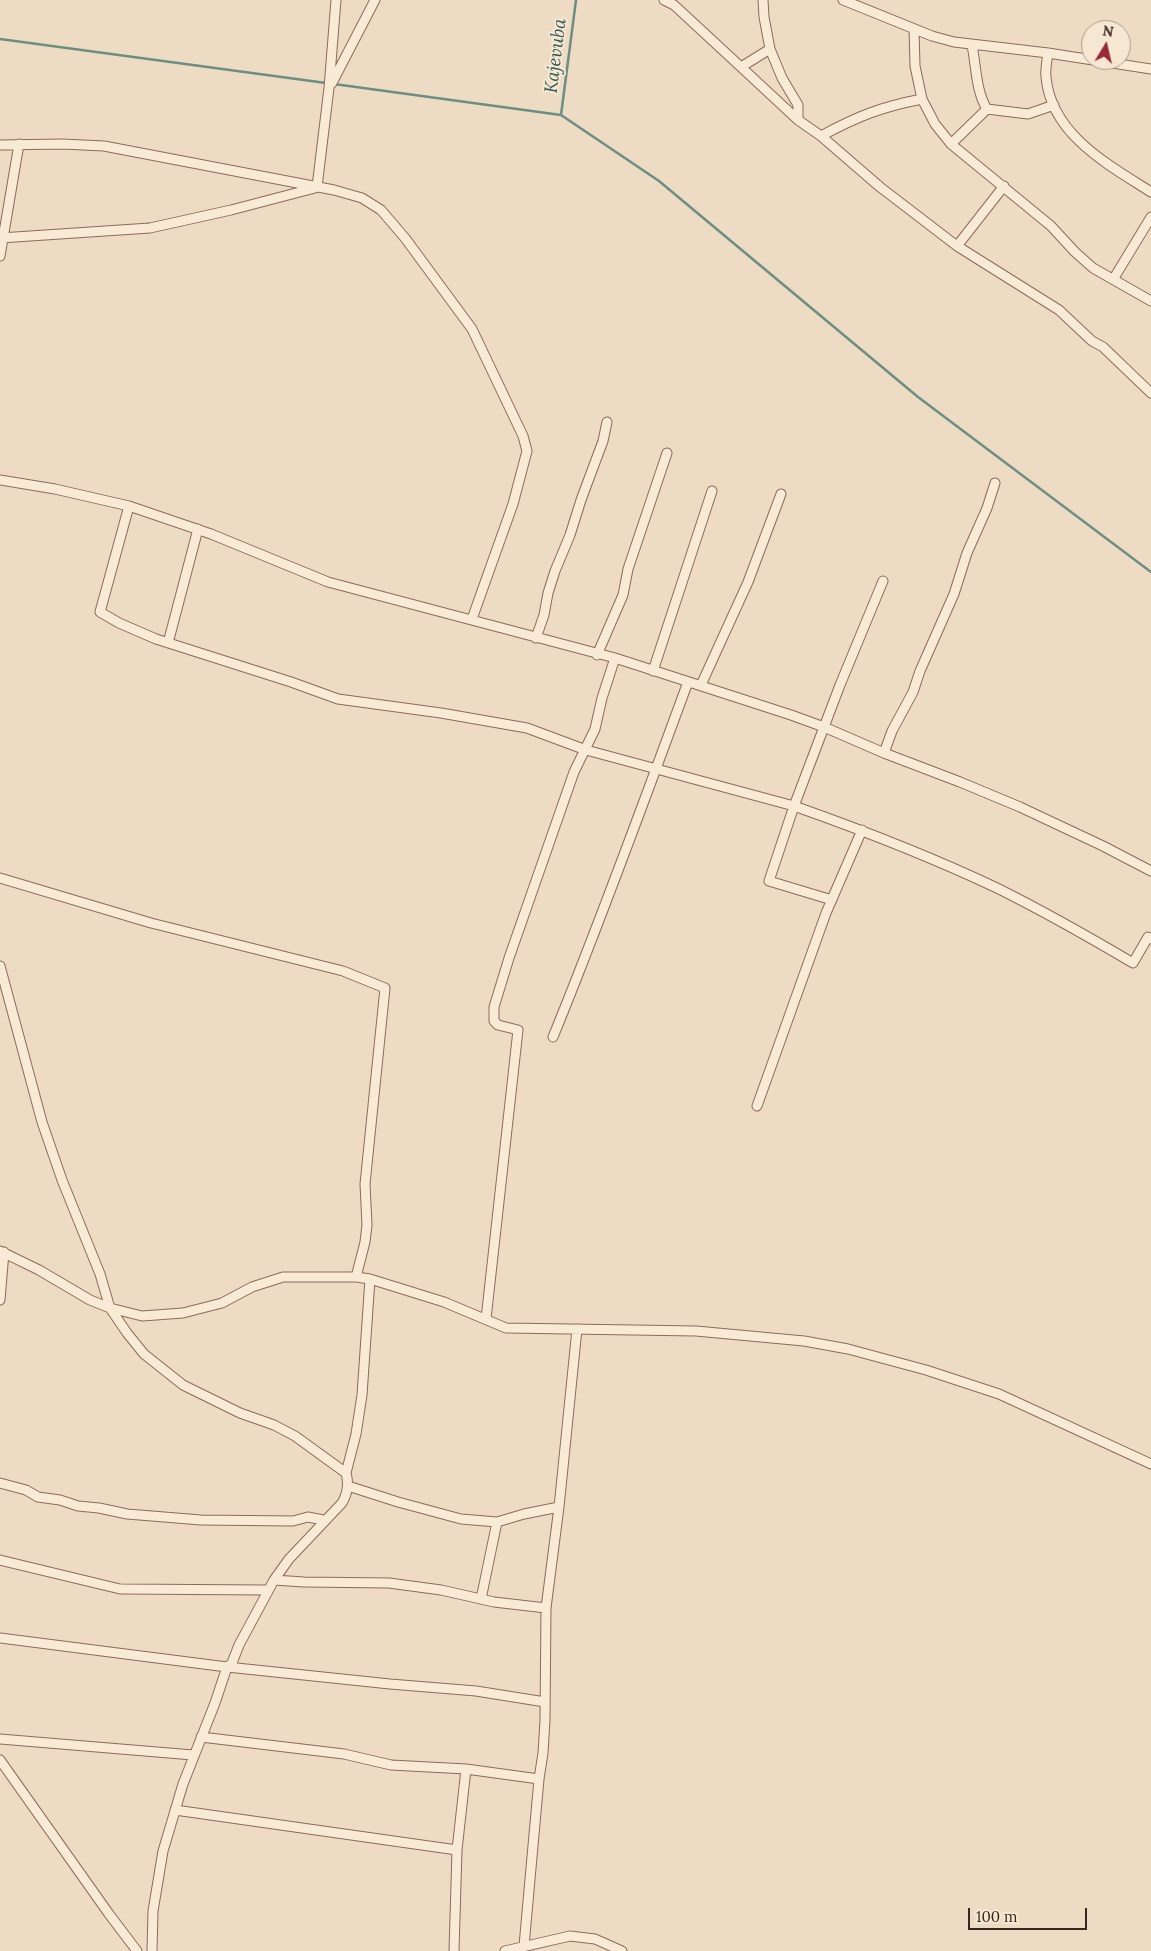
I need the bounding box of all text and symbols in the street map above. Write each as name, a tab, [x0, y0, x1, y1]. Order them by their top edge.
water label: Kajevuba	[541, 18, 571, 94]
north arrow	[1081, 20, 1131, 70]
text: N	[1101, 21, 1115, 41]
scale bar	[971, 1898, 1090, 1930]
text: 100 m	[976, 1907, 1017, 1926]

